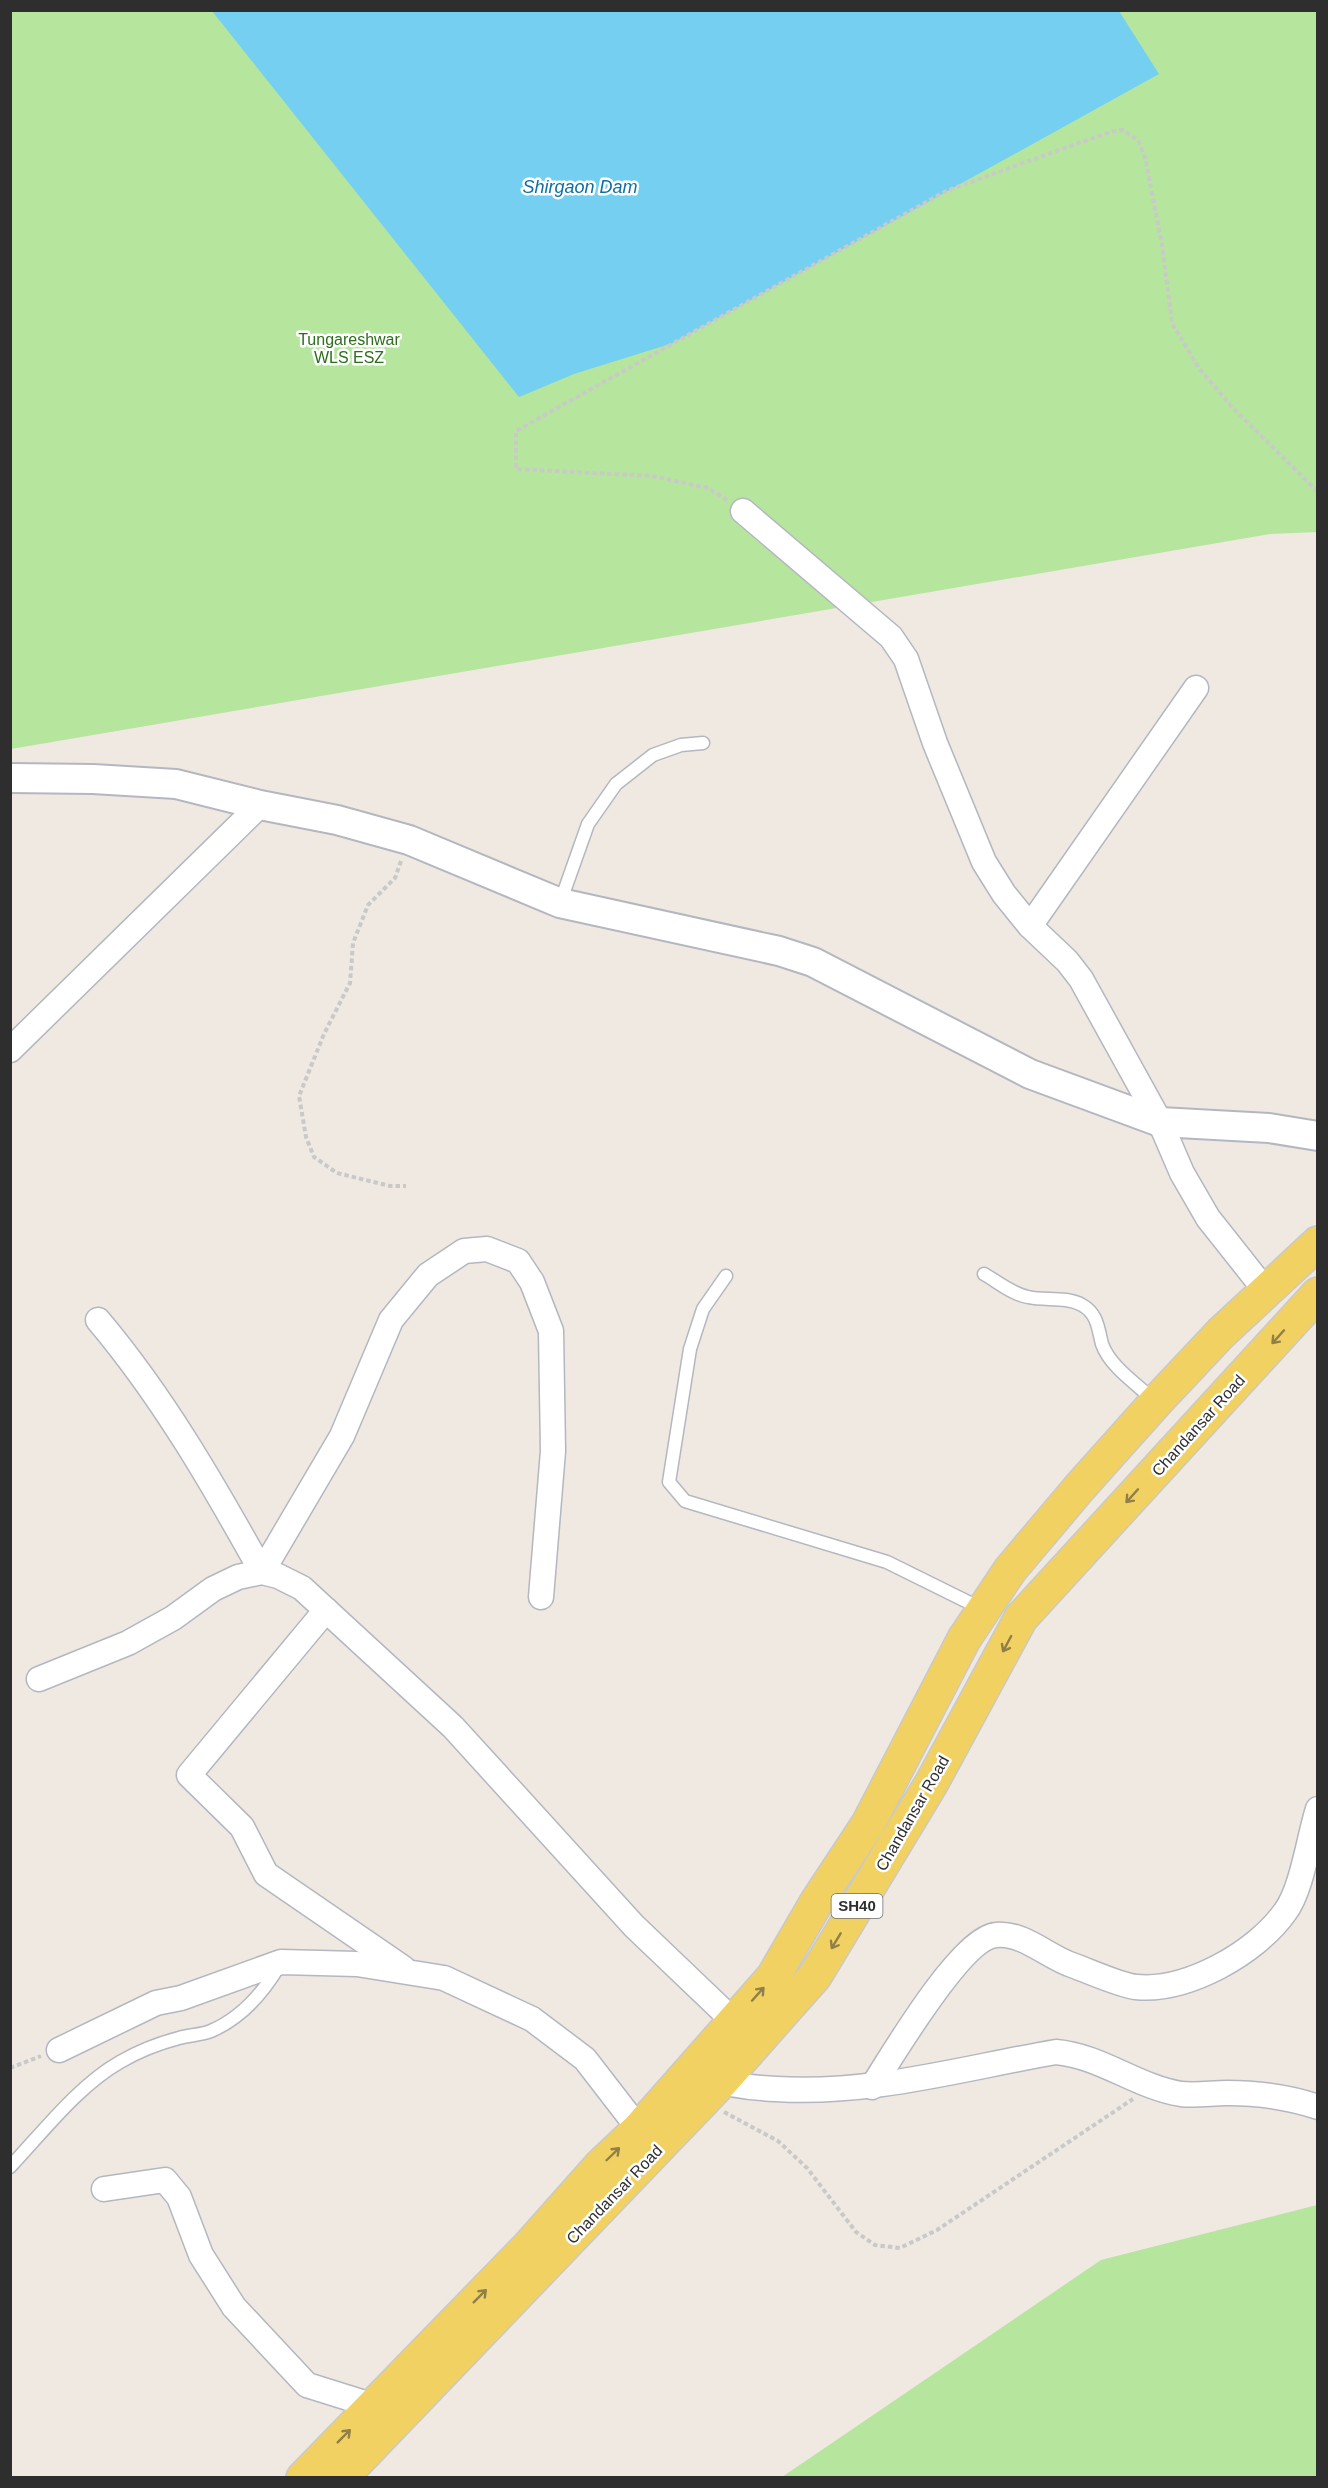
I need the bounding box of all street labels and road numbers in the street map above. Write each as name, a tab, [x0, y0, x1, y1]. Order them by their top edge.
street label: Chandansar Road	[1149, 1371, 1248, 1479]
street label: Chandansar Road	[873, 1753, 952, 1874]
road number: SH40	[832, 1894, 882, 1918]
street label: Chandansar Road	[563, 2142, 666, 2247]

